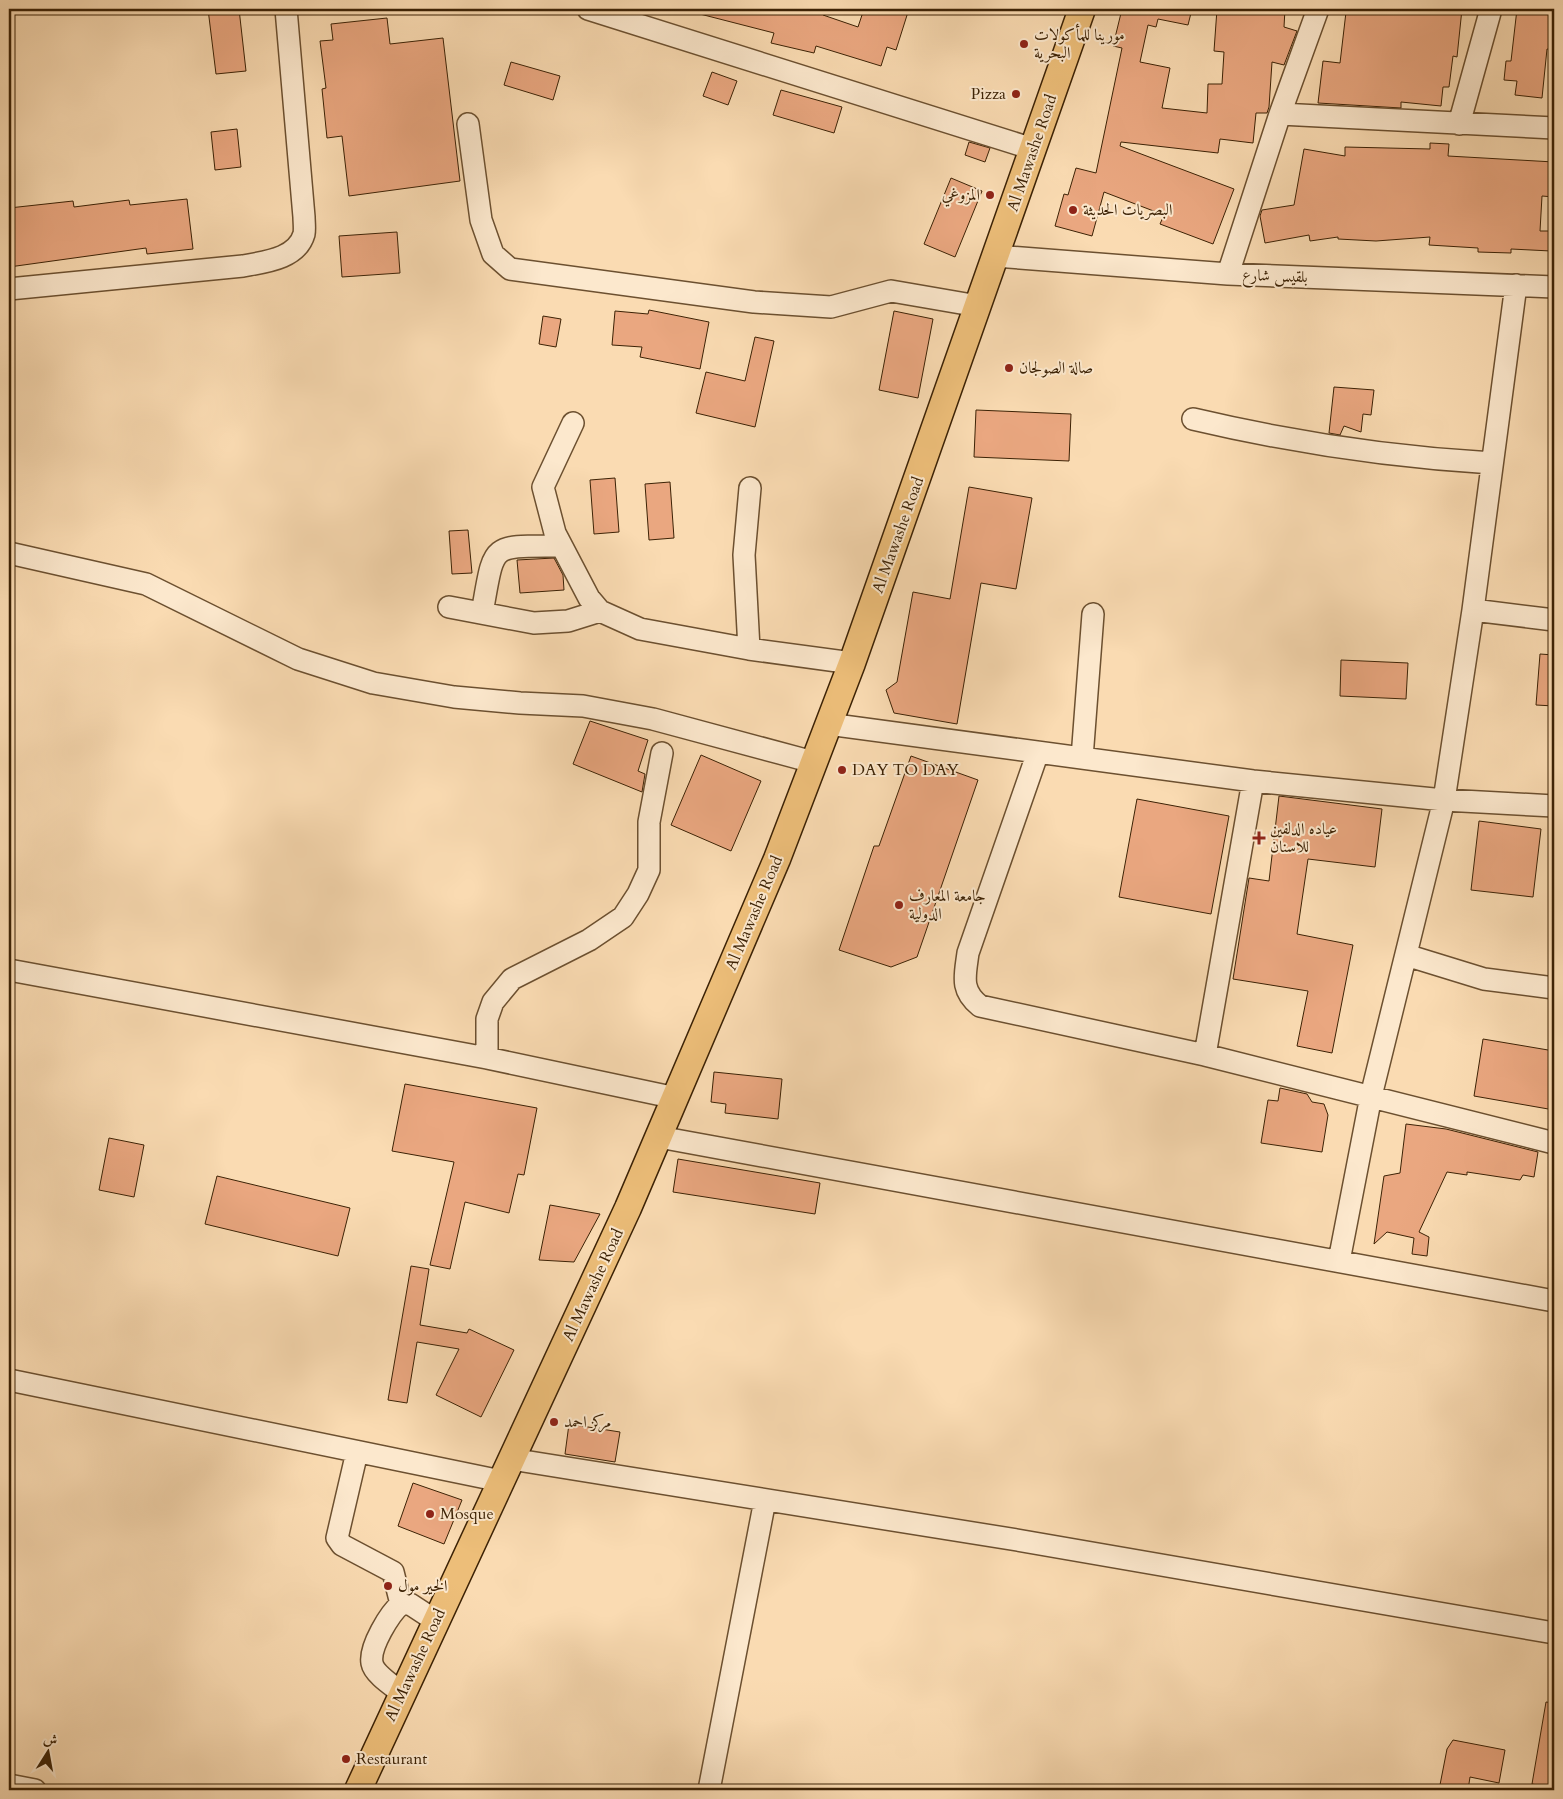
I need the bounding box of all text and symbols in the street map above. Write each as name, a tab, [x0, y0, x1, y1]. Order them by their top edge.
place label: مورينا للمأكولات البحرية	[1034, 23, 1125, 64]
marker: مورينا للمأكولات البحرية	[1018, 38, 1030, 50]
place label: Pizza	[971, 83, 1006, 105]
marker: Pizza	[1010, 88, 1022, 100]
street label: Al Mawashe Road	[1002, 91, 1062, 214]
place label: المزوغي	[942, 184, 980, 207]
marker: المزوغي	[984, 189, 996, 201]
place label: البصريات الحديثة	[1083, 199, 1173, 221]
marker: البصريات الحديثة	[1067, 204, 1079, 216]
street label: بلقيس شارع	[1242, 264, 1308, 290]
place label: صالة الصولجان	[1019, 357, 1093, 379]
marker: صالة الصولجان	[1003, 362, 1015, 374]
street label: Al Mawashe Road	[867, 473, 929, 596]
place label: DAY TO DAY	[852, 759, 959, 781]
marker: DAY TO DAY	[836, 764, 848, 776]
place label: عياده الدلفين للاسنان	[1270, 818, 1337, 858]
marker: عياده الدلفين للاسنان	[1252, 831, 1266, 845]
street label: Al Mawashe Road	[720, 852, 788, 974]
place label: جامعة المعارف الدولية	[909, 885, 986, 925]
marker: جامعة المعارف الدولية	[893, 899, 905, 911]
street label: Al Mawashe Road	[557, 1224, 629, 1345]
place label: مركز احمد	[564, 1411, 611, 1433]
marker: مركز احمد	[548, 1416, 560, 1428]
place label: Mosque	[440, 1503, 494, 1525]
marker: Mosque	[424, 1508, 436, 1520]
place label: الخير مول	[398, 1575, 448, 1597]
marker: الخير مول	[382, 1580, 394, 1592]
street label: Al Mawashe Road	[379, 1604, 451, 1725]
north arrow	[22, 1726, 72, 1776]
text: ش	[42, 1729, 59, 1750]
place label: Restaurant	[356, 1748, 427, 1770]
marker: Restaurant	[340, 1753, 352, 1765]

